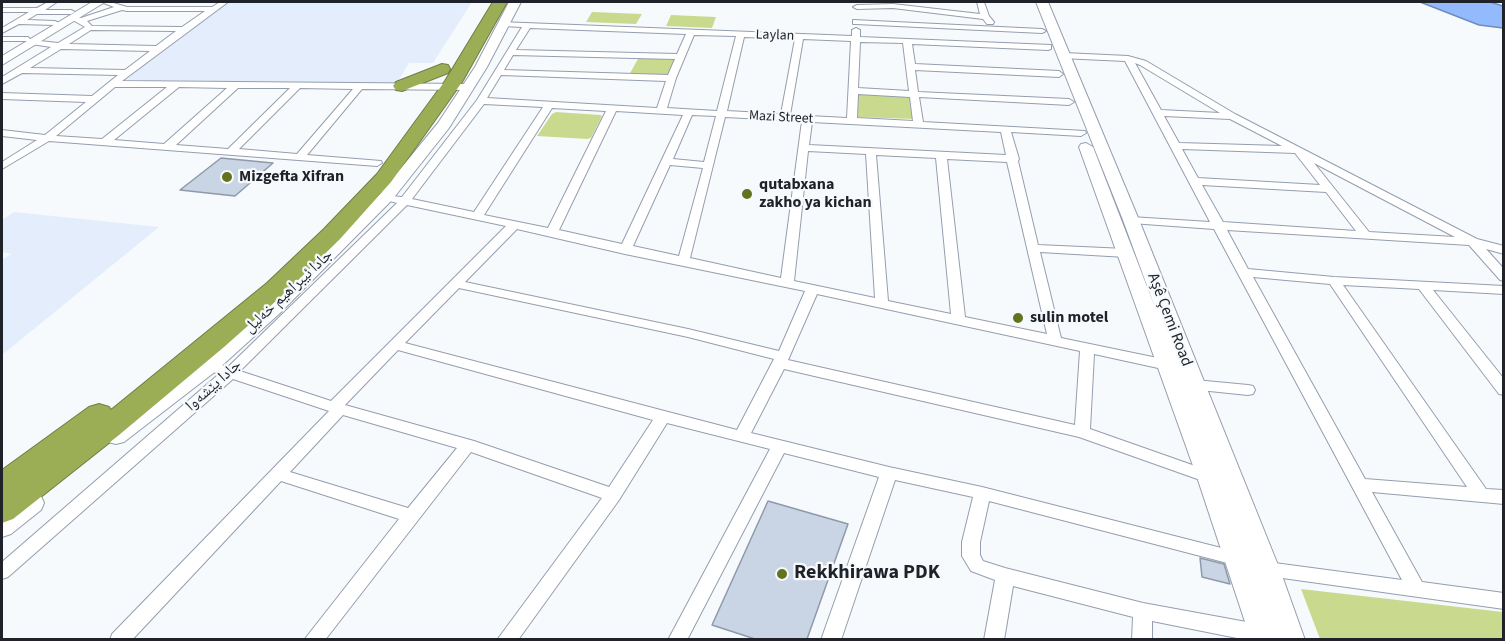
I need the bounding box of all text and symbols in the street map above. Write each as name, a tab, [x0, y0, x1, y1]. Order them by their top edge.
street label: Laylan	[755, 27, 795, 45]
street label: Mazi Street	[748, 108, 814, 128]
place label: Mizgefta Xifran	[239, 167, 344, 187]
marker: Mizgefta Xifran	[220, 170, 234, 184]
place label: qutabxana zakho ya kichan	[759, 175, 872, 213]
marker: qutabxana zakho ya kichan	[740, 187, 754, 201]
street label: جادا ئیبراهیم خەلیل	[241, 246, 337, 338]
street label: Aşê Çemi Road	[1142, 270, 1196, 370]
place label: sulin motel	[1030, 308, 1108, 328]
marker: sulin motel	[1011, 311, 1025, 325]
street label: جادا پێشەوا	[182, 356, 246, 416]
place label: Rekkhirawa PDK	[794, 562, 940, 586]
marker: Rekkhirawa PDK	[775, 567, 789, 581]

